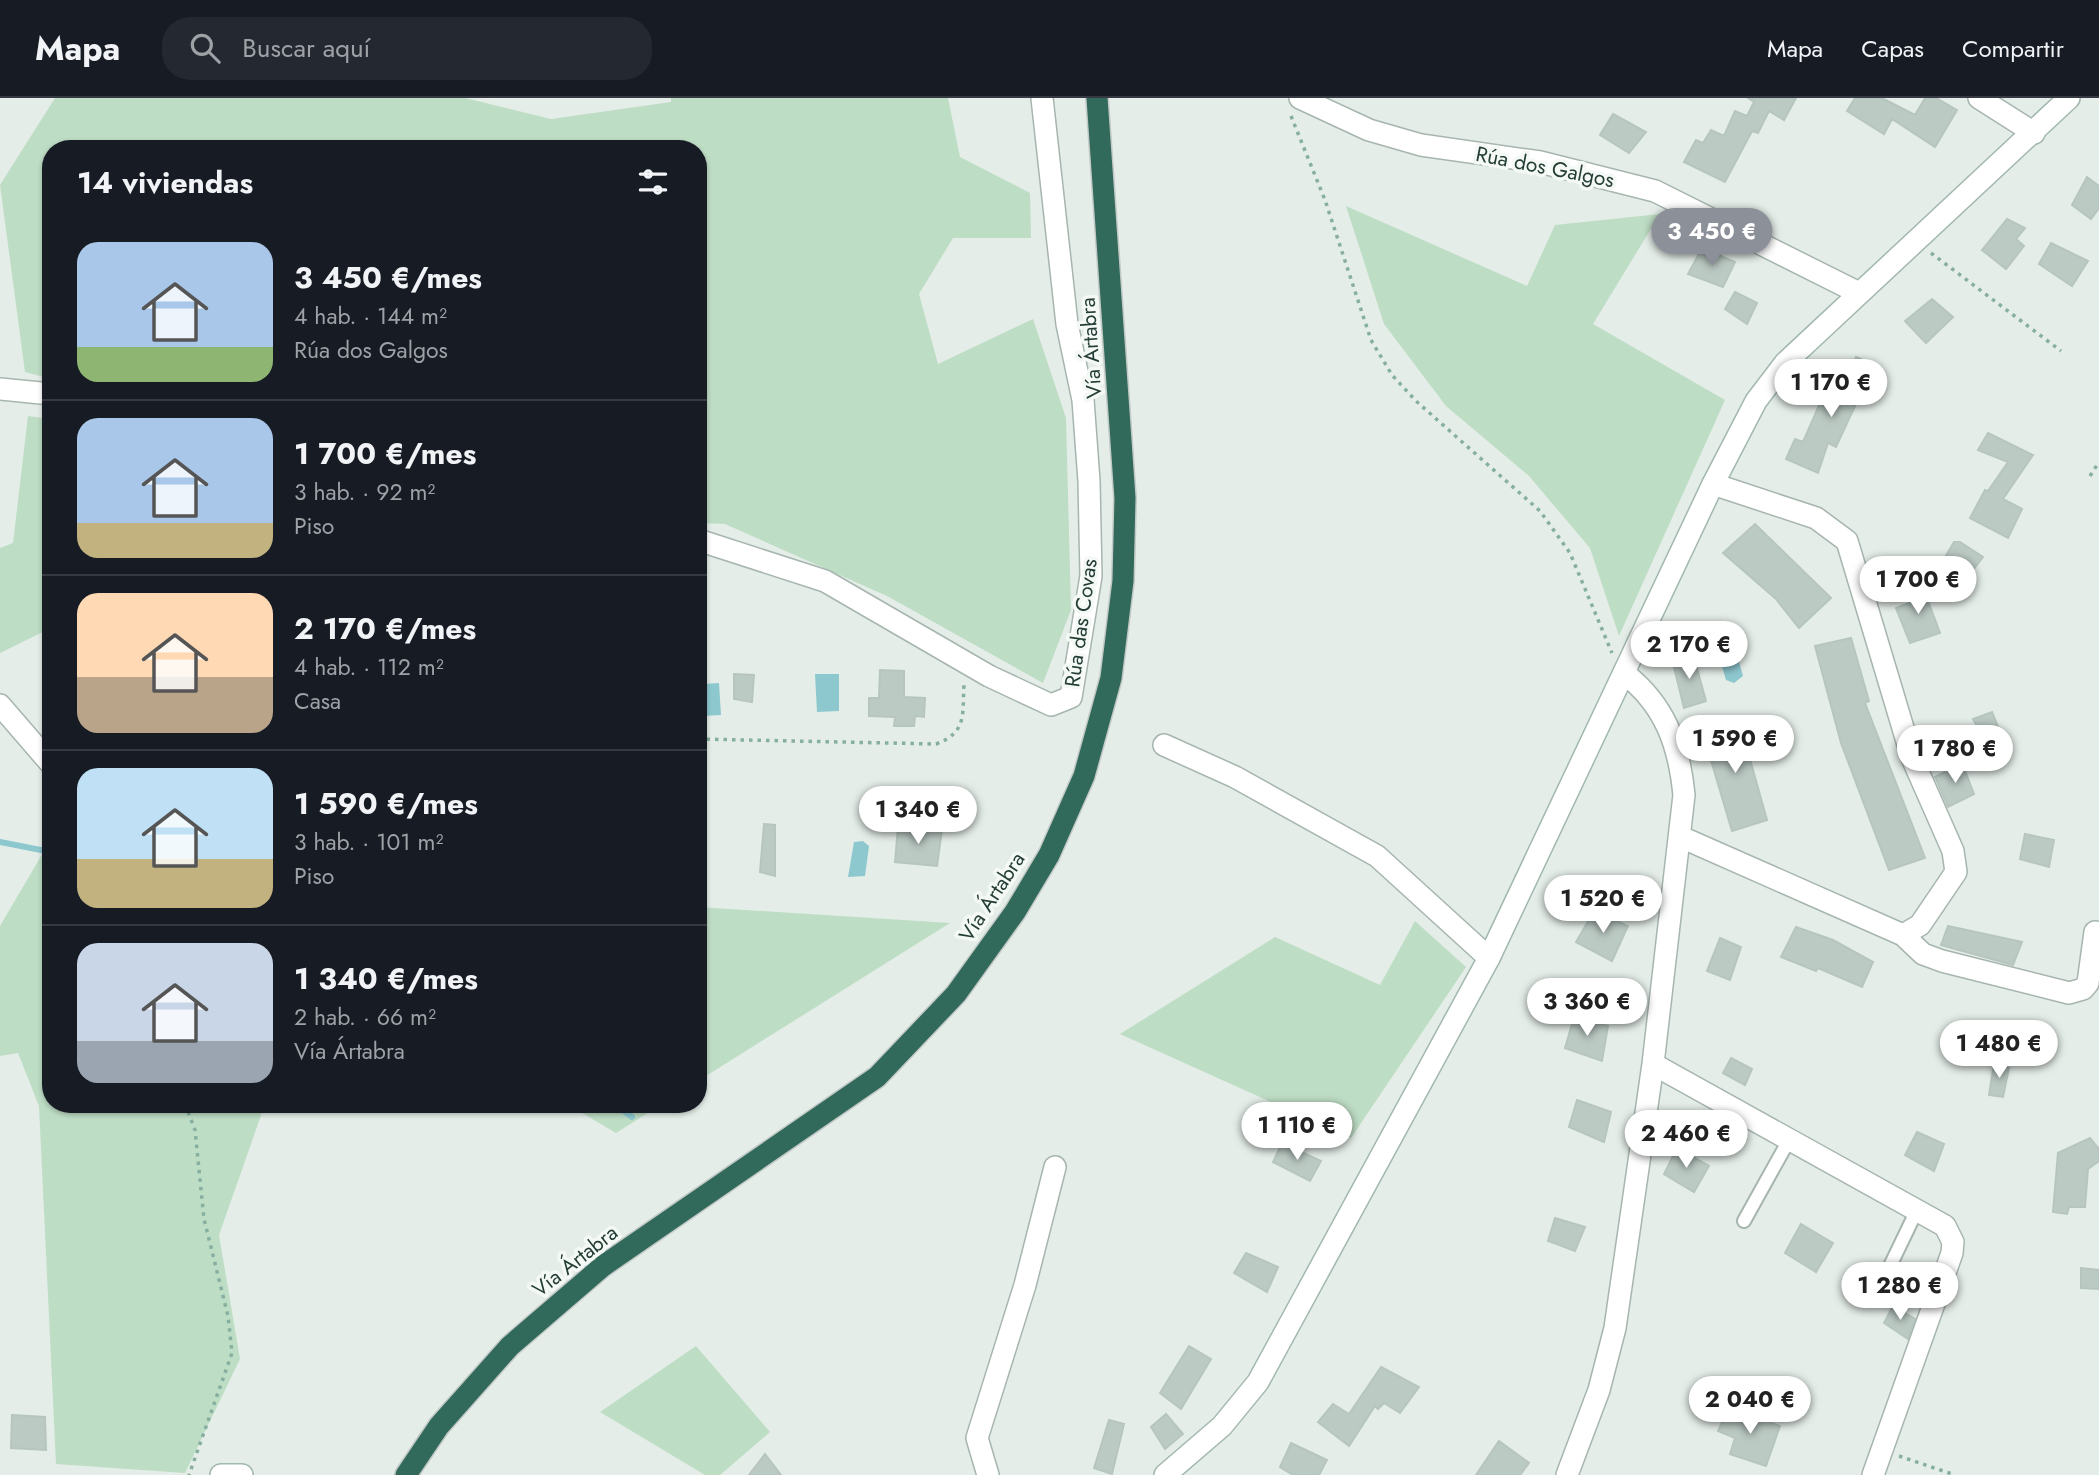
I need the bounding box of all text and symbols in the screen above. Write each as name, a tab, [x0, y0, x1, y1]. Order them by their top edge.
search box	[162, 17, 652, 80]
text: Mapa	[35, 25, 120, 72]
icon: search	[186, 29, 224, 67]
text: Buscar aquí	[242, 29, 370, 67]
text: Mapa	[1767, 31, 1823, 66]
text: Capas	[1861, 31, 1924, 66]
text: Compartir	[1962, 31, 2064, 66]
street label: Rúa dos Galgos	[1473, 139, 1617, 195]
text: 14 viviendas	[77, 161, 253, 204]
icon: filters	[634, 163, 672, 201]
pin: 3 450 €	[1647, 208, 1777, 268]
text: 3 450 €	[1667, 214, 1757, 248]
text: 3 450 €/mes	[294, 256, 482, 299]
icon: home	[133, 270, 217, 354]
street label: Vía Ártabra	[1073, 296, 1109, 400]
text: 4 hab. · 144 m²	[294, 299, 447, 333]
text: Rúa dos Galgos	[294, 333, 448, 367]
pin: 1 170 €	[1766, 360, 1896, 419]
text: 1 170 €	[1790, 365, 1872, 399]
text: 1 700 €/mes	[294, 432, 476, 475]
icon: home	[133, 446, 217, 530]
text: 3 hab. · 92 m²	[294, 475, 435, 509]
text: Piso	[294, 509, 334, 543]
pin: 1 700 €	[1853, 556, 1983, 616]
street label: Rúa das Covas	[1057, 557, 1105, 689]
text: 1 700 €	[1876, 562, 1960, 596]
text: 2 170 €/mes	[294, 607, 476, 650]
icon: home	[133, 621, 217, 705]
pin: 2 170 €	[1624, 622, 1754, 681]
text: 2 170 €	[1647, 627, 1731, 661]
text: 4 hab. · 112 m²	[294, 650, 444, 684]
text: Casa	[294, 684, 341, 718]
pin: 1 590 €	[1670, 716, 1800, 775]
text: 1 590 €	[1692, 721, 1778, 755]
pin: 1 780 €	[1890, 726, 2020, 785]
text: 1 780 €	[1913, 731, 1997, 765]
text: 1 590 €/mes	[294, 782, 478, 825]
pin: 1 340 €	[853, 786, 983, 846]
text: 1 340 €	[875, 792, 961, 826]
icon: home	[133, 796, 217, 880]
text: 3 hab. · 101 m²	[294, 825, 443, 859]
street label: Vía Ártabra	[952, 846, 1032, 948]
text: Piso	[294, 859, 334, 893]
pin: 1 520 €	[1538, 876, 1668, 935]
text: 1 520 €	[1560, 881, 1646, 915]
text: 1 340 €/mes	[294, 957, 478, 1000]
icon: home	[133, 971, 217, 1055]
pin: 3 360 €	[1522, 978, 1652, 1038]
text: 3 360 €	[1543, 984, 1631, 1018]
text: 2 hab. · 66 m²	[294, 1000, 436, 1034]
pin: 1 480 €	[1934, 1020, 2064, 1080]
text: 1 480 €	[1956, 1026, 2042, 1060]
text: Vía Ártabra	[294, 1034, 405, 1068]
pin: 1 110 €	[1232, 1102, 1362, 1162]
text: 1 110 €	[1257, 1108, 1337, 1142]
pin: 2 460 €	[1621, 1110, 1751, 1170]
text: 2 460 €	[1641, 1116, 1731, 1150]
street label: Vía Ártabra	[526, 1218, 624, 1304]
pin: 1 280 €	[1835, 1262, 1965, 1322]
text: 1 280 €	[1857, 1268, 1943, 1302]
pin: 2 040 €	[1685, 1376, 1815, 1436]
text: 2 040 €	[1705, 1382, 1795, 1416]

